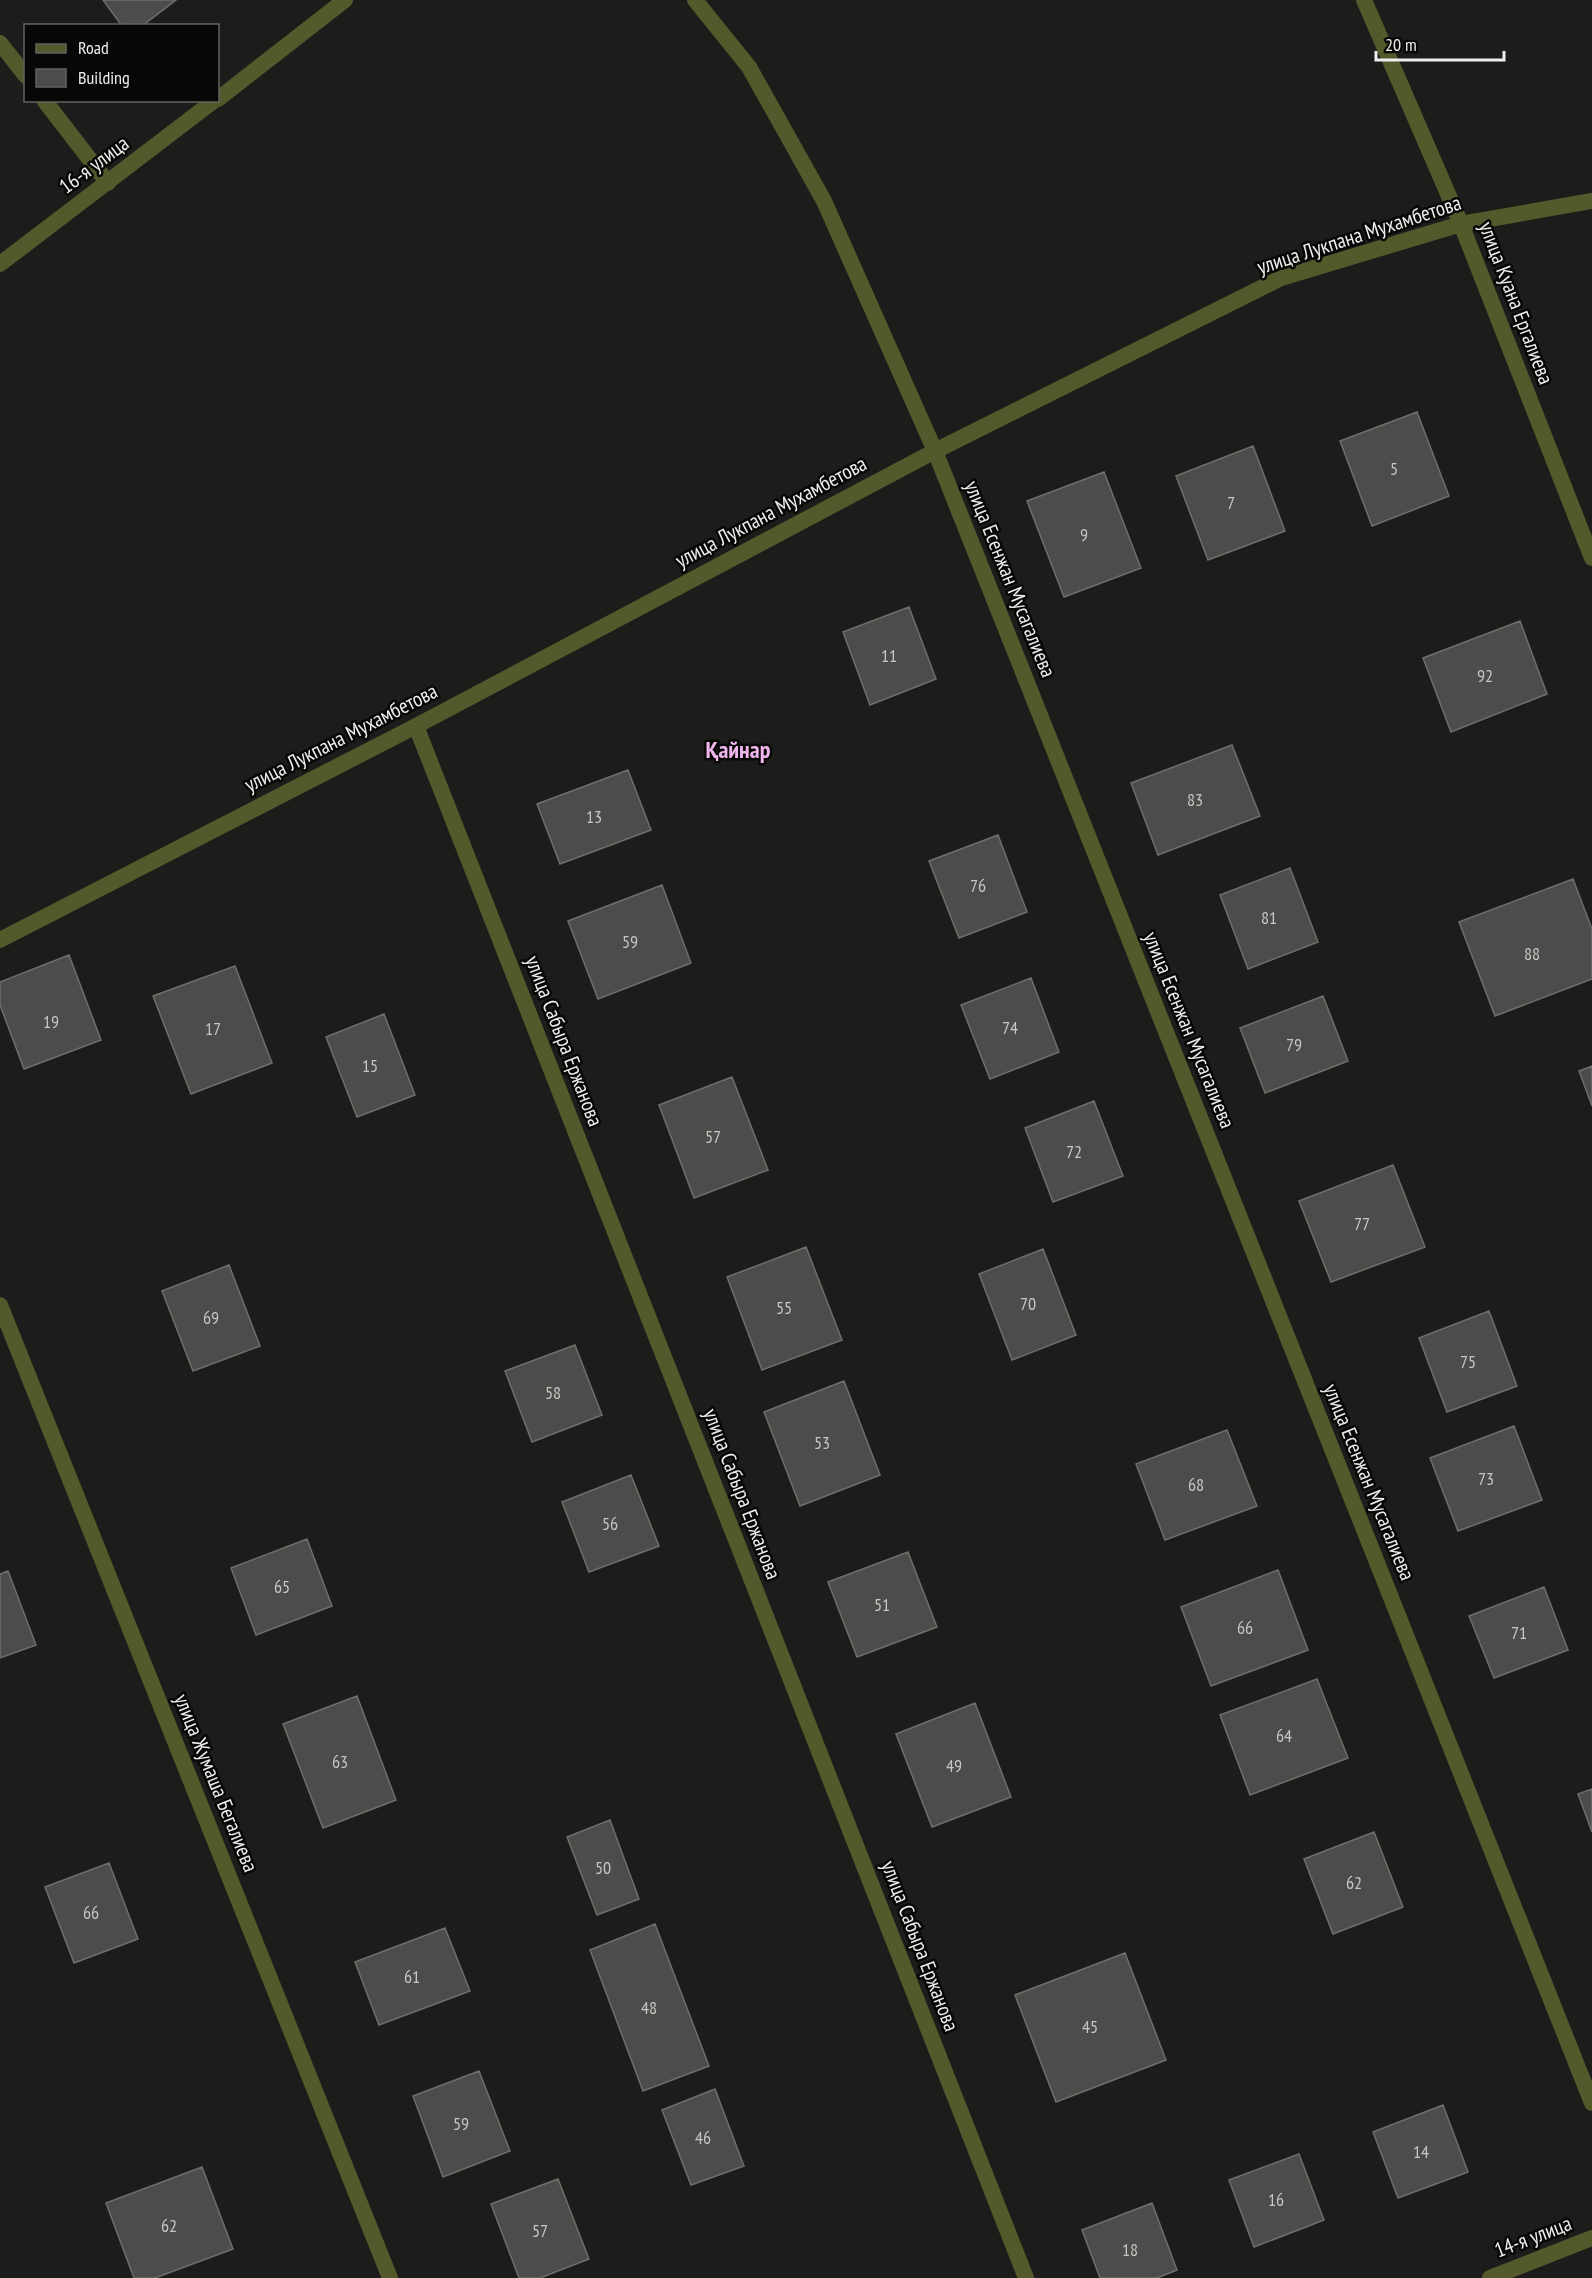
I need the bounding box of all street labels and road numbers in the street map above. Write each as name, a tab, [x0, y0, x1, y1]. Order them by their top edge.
street label: 16-я улица	[53, 130, 134, 200]
street label: улица Лукпана Мухамбетова	[1253, 189, 1464, 280]
street label: улица Куана Ергалиева	[1473, 218, 1560, 388]
street label: улица Лукпана Мухамбетова	[670, 450, 871, 573]
street label: улица Есенжан Мусагалиева	[959, 477, 1062, 681]
street label: улица Лукпана Мухамбетова	[240, 677, 442, 798]
street label: улица Есенжан Мусагалиева	[1138, 928, 1241, 1132]
street label: улица Сабыра Ержанова	[519, 952, 609, 1130]
street label: улица Есенжан Мусагалиева	[1318, 1380, 1421, 1584]
street label: улица Сабыра Ержанова	[697, 1405, 787, 1583]
street label: улица Жумаша Бегалиева	[168, 1690, 265, 1876]
street label: улица Сабыра Ержанова	[875, 1857, 965, 2035]
street label: 14-я улица	[1490, 2209, 1575, 2264]

